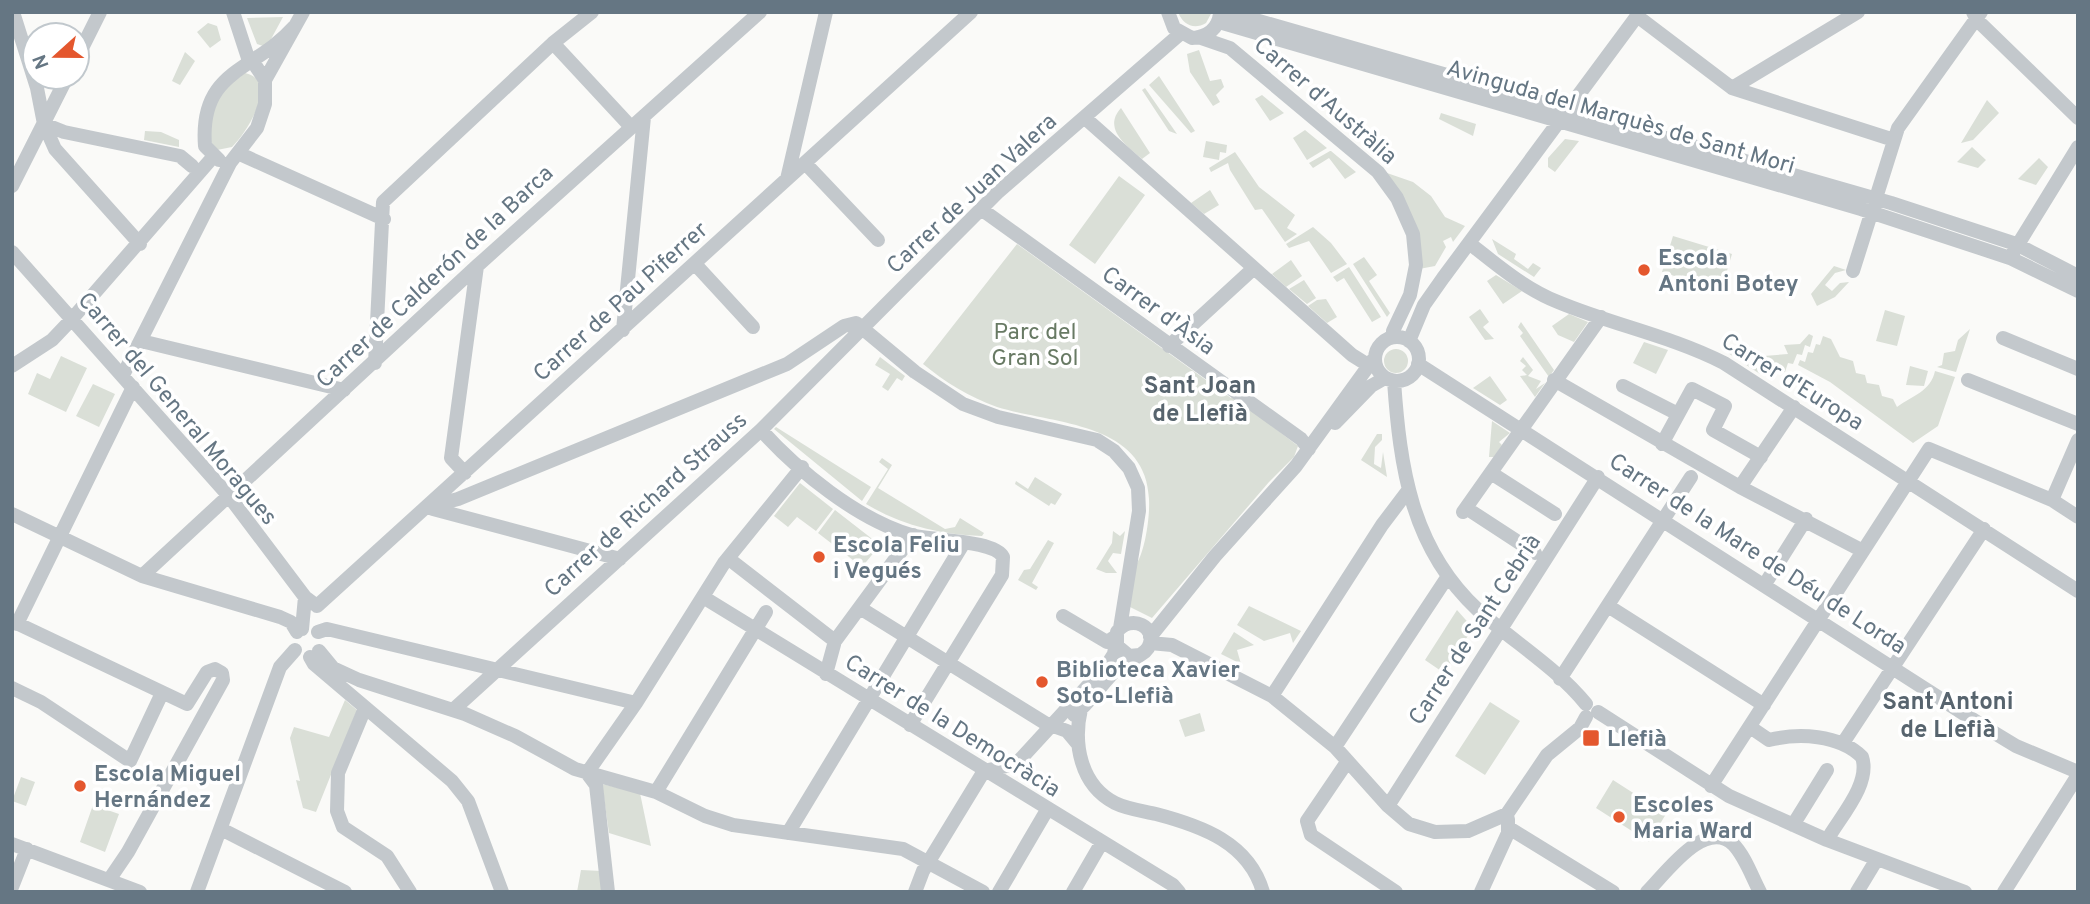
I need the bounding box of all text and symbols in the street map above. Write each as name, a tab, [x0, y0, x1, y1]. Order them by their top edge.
north arrow	[21, 21, 91, 91]
street label: Carrer d'Austràlia	[1247, 32, 1402, 172]
text: N	[28, 51, 56, 72]
street label: Avinguda del Marquès de Sant Mori	[1443, 55, 1798, 182]
street label: Carrer de Juan Valera	[882, 108, 1064, 281]
street label: Carrer de Calderón de la Barca	[311, 160, 560, 395]
street label: Carrer de Pau Piferrer	[528, 217, 715, 389]
place label: Escola Antoni Botey	[1658, 245, 1799, 300]
street label: Carrer d'Àsia	[1095, 260, 1221, 363]
marker: Escola Antoni Botey	[1636, 262, 1652, 278]
street label: Carrer del General Moragues	[70, 287, 282, 532]
park label: Parc del Gran Sol	[991, 319, 1079, 374]
street label: Carrer d'Europa	[1715, 328, 1868, 439]
district label: Sant Joan de Llefià	[1144, 372, 1256, 430]
street label: Carrer de Richard Strauss	[539, 407, 754, 605]
street label: Carrer de la Mare de Déu de Lorda	[1603, 448, 1911, 662]
street label: Carrer de Sant Cebrià	[1403, 529, 1549, 731]
place label: Escola Feliu i Vegués	[833, 532, 960, 587]
marker: Escola Feliu i Vegués	[811, 549, 827, 565]
street label: Carrer de la Democràcia	[839, 649, 1065, 805]
place label: Biblioteca Xavier Soto-Llefià	[1056, 657, 1240, 712]
marker: Biblioteca Xavier Soto-Llefià	[1034, 674, 1050, 690]
district label: Sant Antoni de Llefià	[1882, 688, 2014, 746]
place label: Llefià	[1607, 726, 1667, 755]
marker: Llefià	[1581, 728, 1601, 748]
place label: Escola Miguel Hernández	[94, 761, 241, 816]
marker: Escola Miguel Hernández	[72, 778, 88, 794]
place label: Escoles Maria Ward	[1633, 792, 1753, 847]
marker: Escoles Maria Ward	[1611, 809, 1627, 825]

